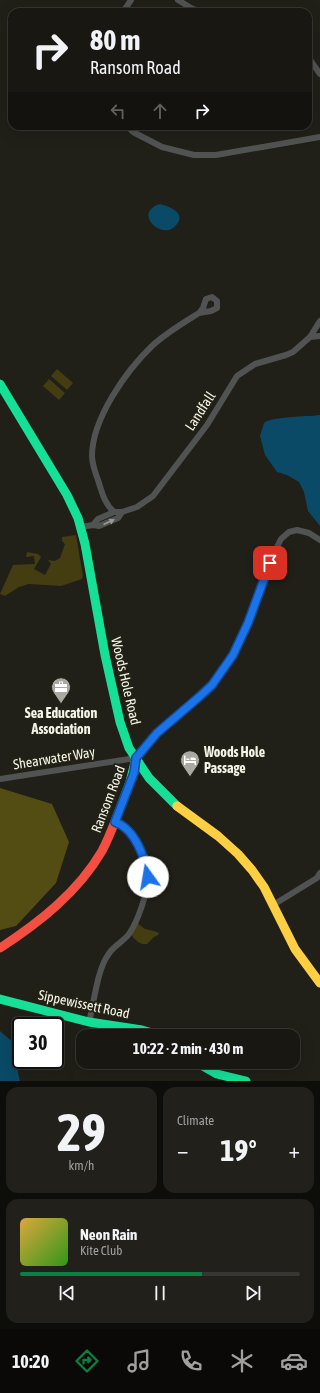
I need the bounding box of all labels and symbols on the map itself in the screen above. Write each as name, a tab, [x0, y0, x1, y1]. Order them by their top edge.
street label: Landfall	[182, 388, 219, 433]
one-way arrow	[103, 519, 114, 525]
pin	[253, 546, 287, 580]
street label: Woods Hole Road	[108, 636, 144, 726]
office icon: Sea Education Association	[50, 676, 72, 704]
place label: Sea Education Association	[25, 705, 97, 737]
street label: Shearwater Way	[12, 744, 96, 772]
place label: Woods Hole Passage	[203, 744, 265, 776]
hotel icon: Woods Hole Passage	[179, 749, 201, 777]
street label: Ransom Road	[88, 763, 128, 835]
position arrow	[127, 856, 169, 898]
street label: Sippewissett Road	[37, 986, 131, 1022]
speed limit sign: 30	[12, 1017, 64, 1069]

